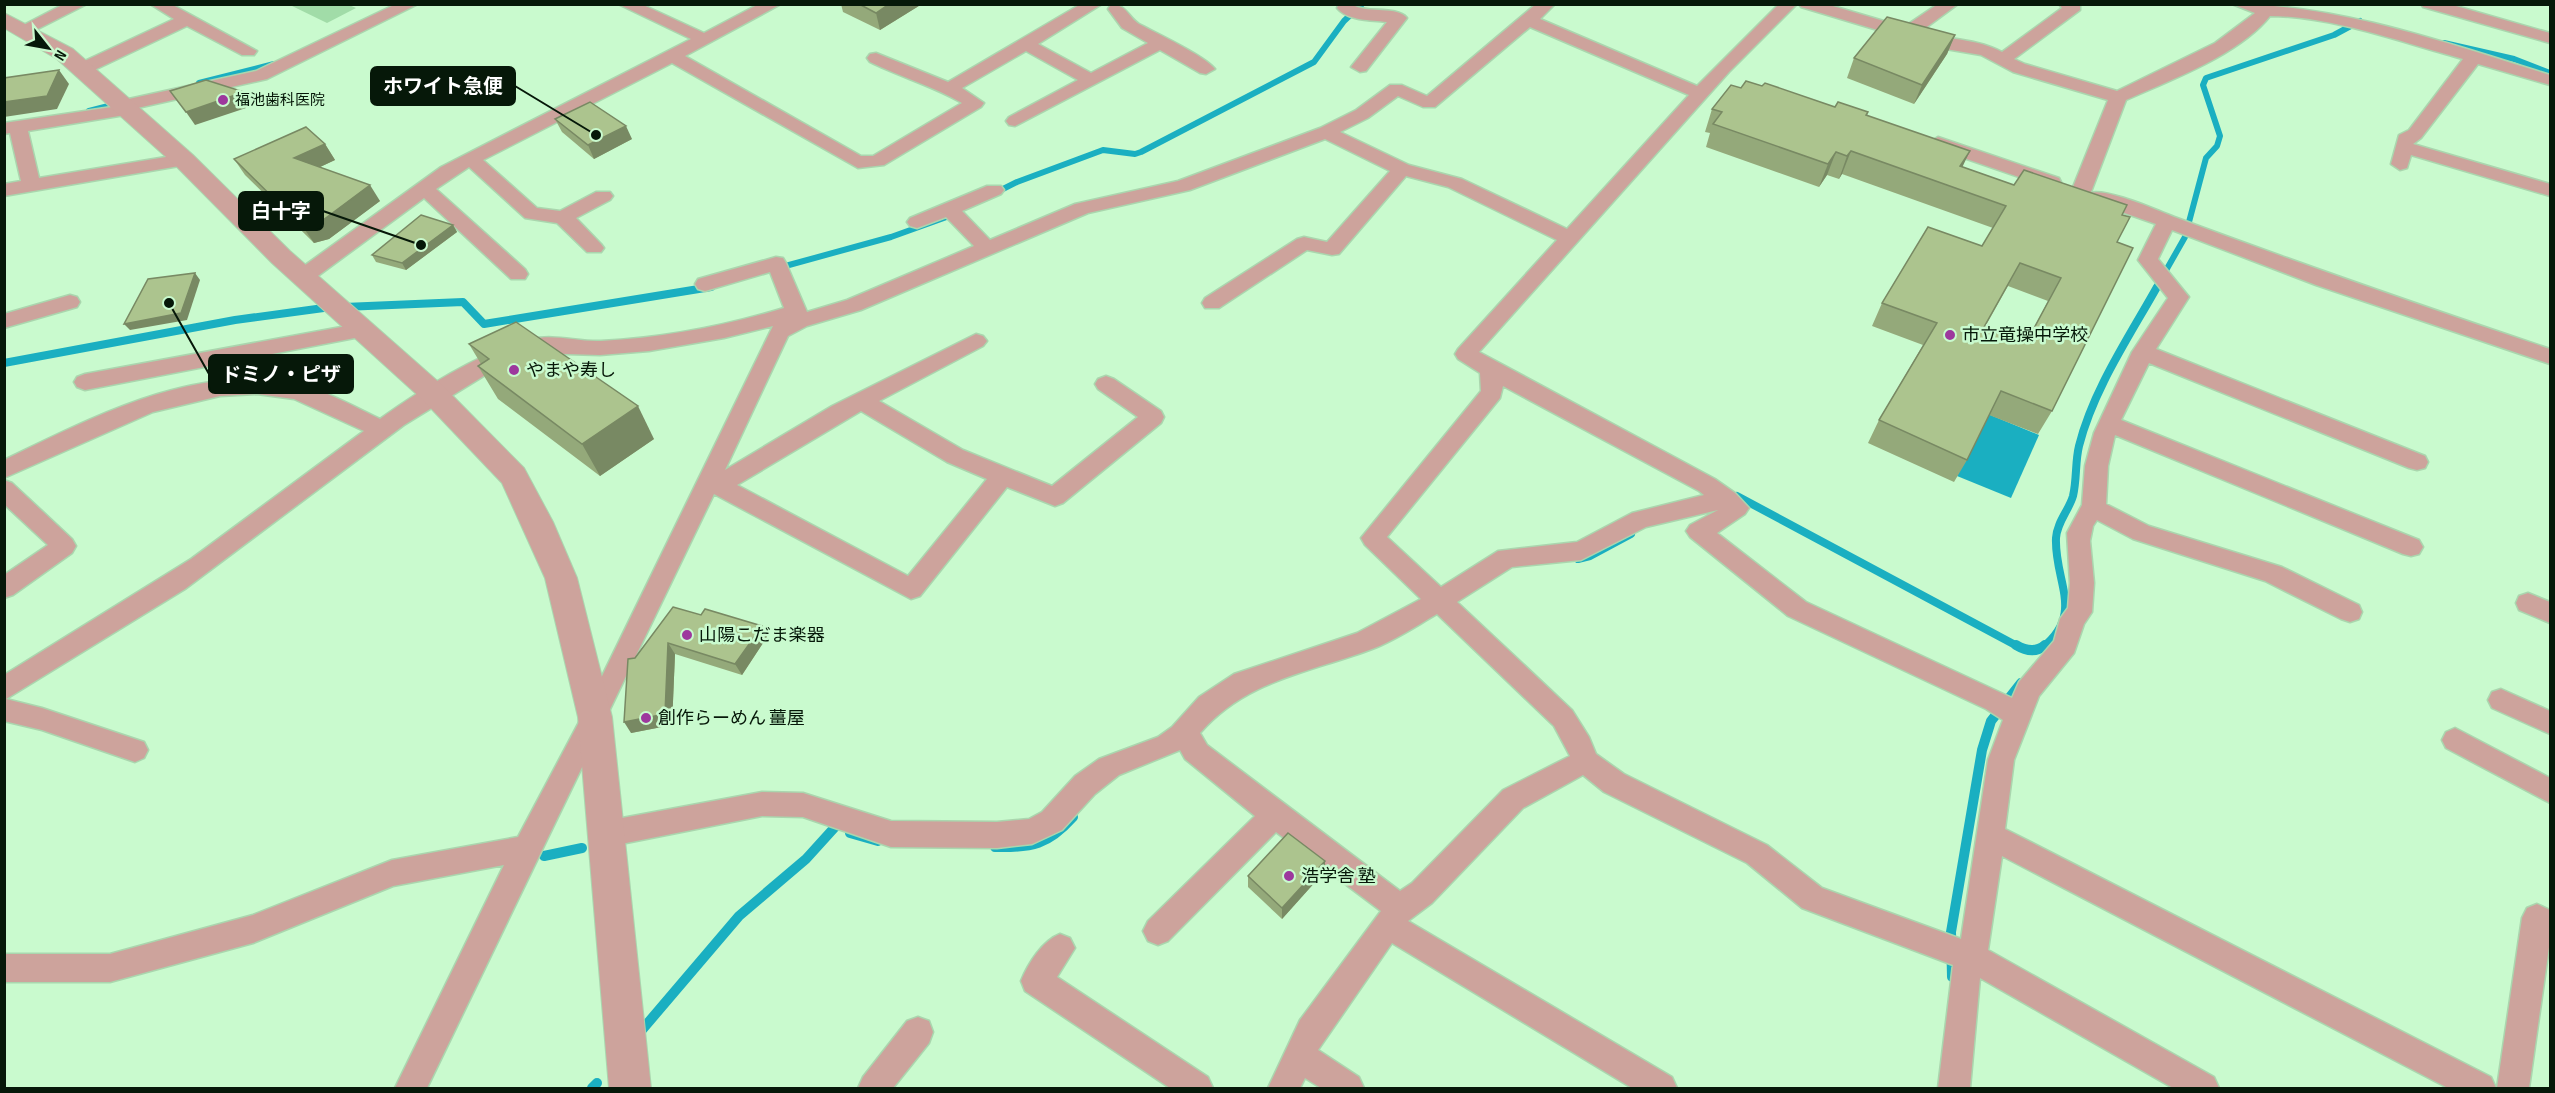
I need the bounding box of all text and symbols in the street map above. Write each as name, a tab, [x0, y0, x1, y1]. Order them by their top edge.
north arrow	[18, 18, 78, 78]
text: N	[49, 46, 70, 64]
callout: ホワイト急便	[371, 67, 515, 105]
text: ホワイト急便	[383, 75, 503, 99]
place label: 福池歯科医院	[235, 91, 325, 110]
marker: 福池歯科医院	[216, 93, 230, 107]
callout: 白十字	[239, 192, 323, 230]
text: 白十字	[251, 200, 311, 224]
place label: 市立竜操中学校	[1962, 325, 2088, 346]
marker: 市立竜操中学校	[1943, 328, 1957, 342]
callout: ドミノ・ピザ	[209, 355, 353, 393]
place label: やまや寿し	[526, 360, 616, 381]
text: ドミノ・ピザ	[221, 363, 341, 387]
marker: やまや寿し	[507, 363, 521, 377]
place label: 山陽こだま楽器	[699, 625, 825, 646]
marker: 山陽こだま楽器	[680, 628, 694, 642]
place label: 創作らーめん 薑屋	[658, 708, 805, 729]
marker: 創作らーめん 薑屋	[639, 711, 653, 725]
place label: 浩学舎 塾	[1301, 866, 1376, 887]
marker: 浩学舎 塾	[1282, 869, 1296, 883]

